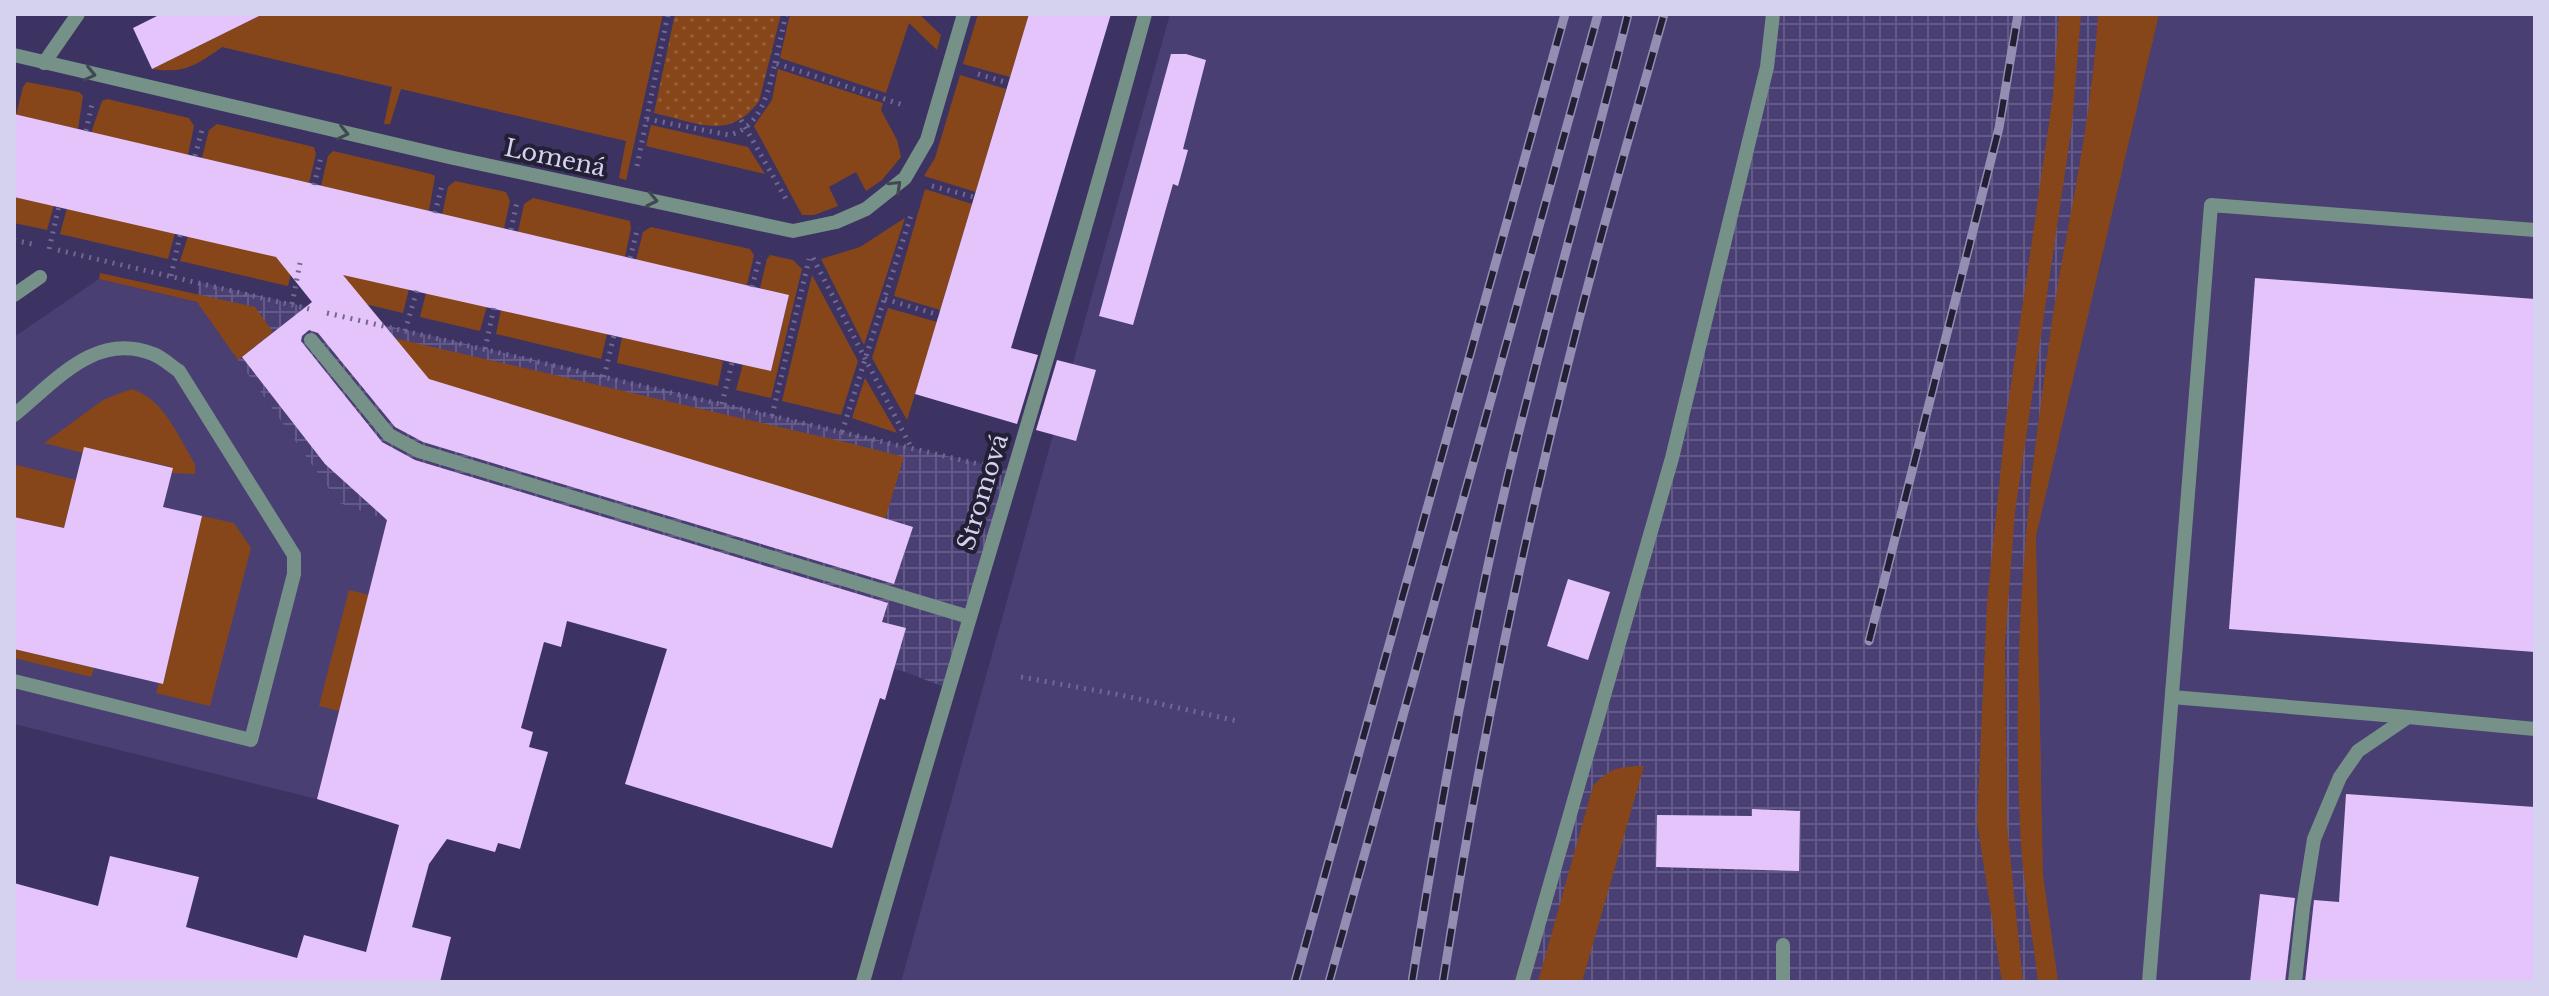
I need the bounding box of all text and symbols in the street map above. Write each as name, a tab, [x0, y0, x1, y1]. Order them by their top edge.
one-way arrow	[82, 65, 96, 82]
one-way arrow	[336, 123, 349, 140]
street label: Lomená	[502, 133, 609, 182]
one-way arrow	[887, 180, 901, 195]
one-way arrow	[644, 191, 658, 208]
street label: Stromová	[951, 430, 1014, 553]

